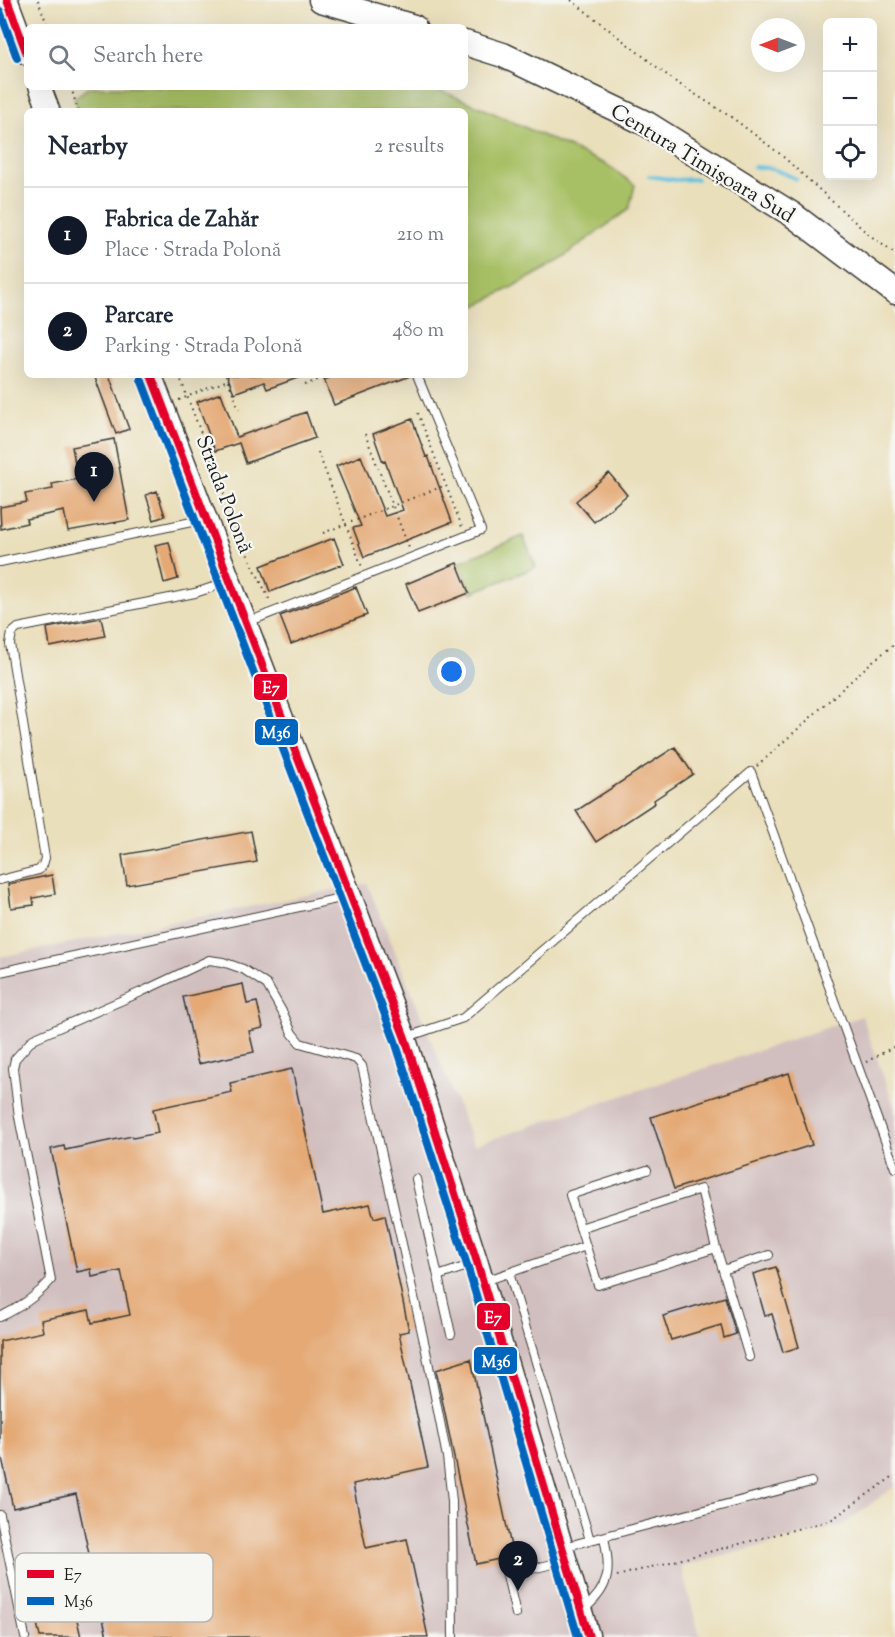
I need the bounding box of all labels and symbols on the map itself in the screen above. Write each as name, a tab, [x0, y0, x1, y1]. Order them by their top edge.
north arrow	[751, 18, 805, 72]
street label: Centura Timișoara Sud	[604, 98, 800, 232]
street label: Strada Polonă	[187, 431, 260, 559]
pin: 1	[74, 452, 113, 502]
your location	[437, 657, 466, 686]
line badge: E7	[253, 673, 288, 701]
text: E7	[262, 678, 281, 701]
line badge: M36	[254, 718, 299, 746]
text: M36	[262, 723, 291, 746]
line badge: E7	[476, 1302, 511, 1331]
text: E7	[484, 1308, 503, 1331]
line badge: M36	[473, 1346, 518, 1375]
text: M36	[482, 1352, 511, 1375]
pin: 2	[498, 1542, 538, 1591]
legend	[15, 1553, 213, 1622]
text: E7	[64, 1565, 82, 1588]
text: M36	[64, 1592, 93, 1615]

